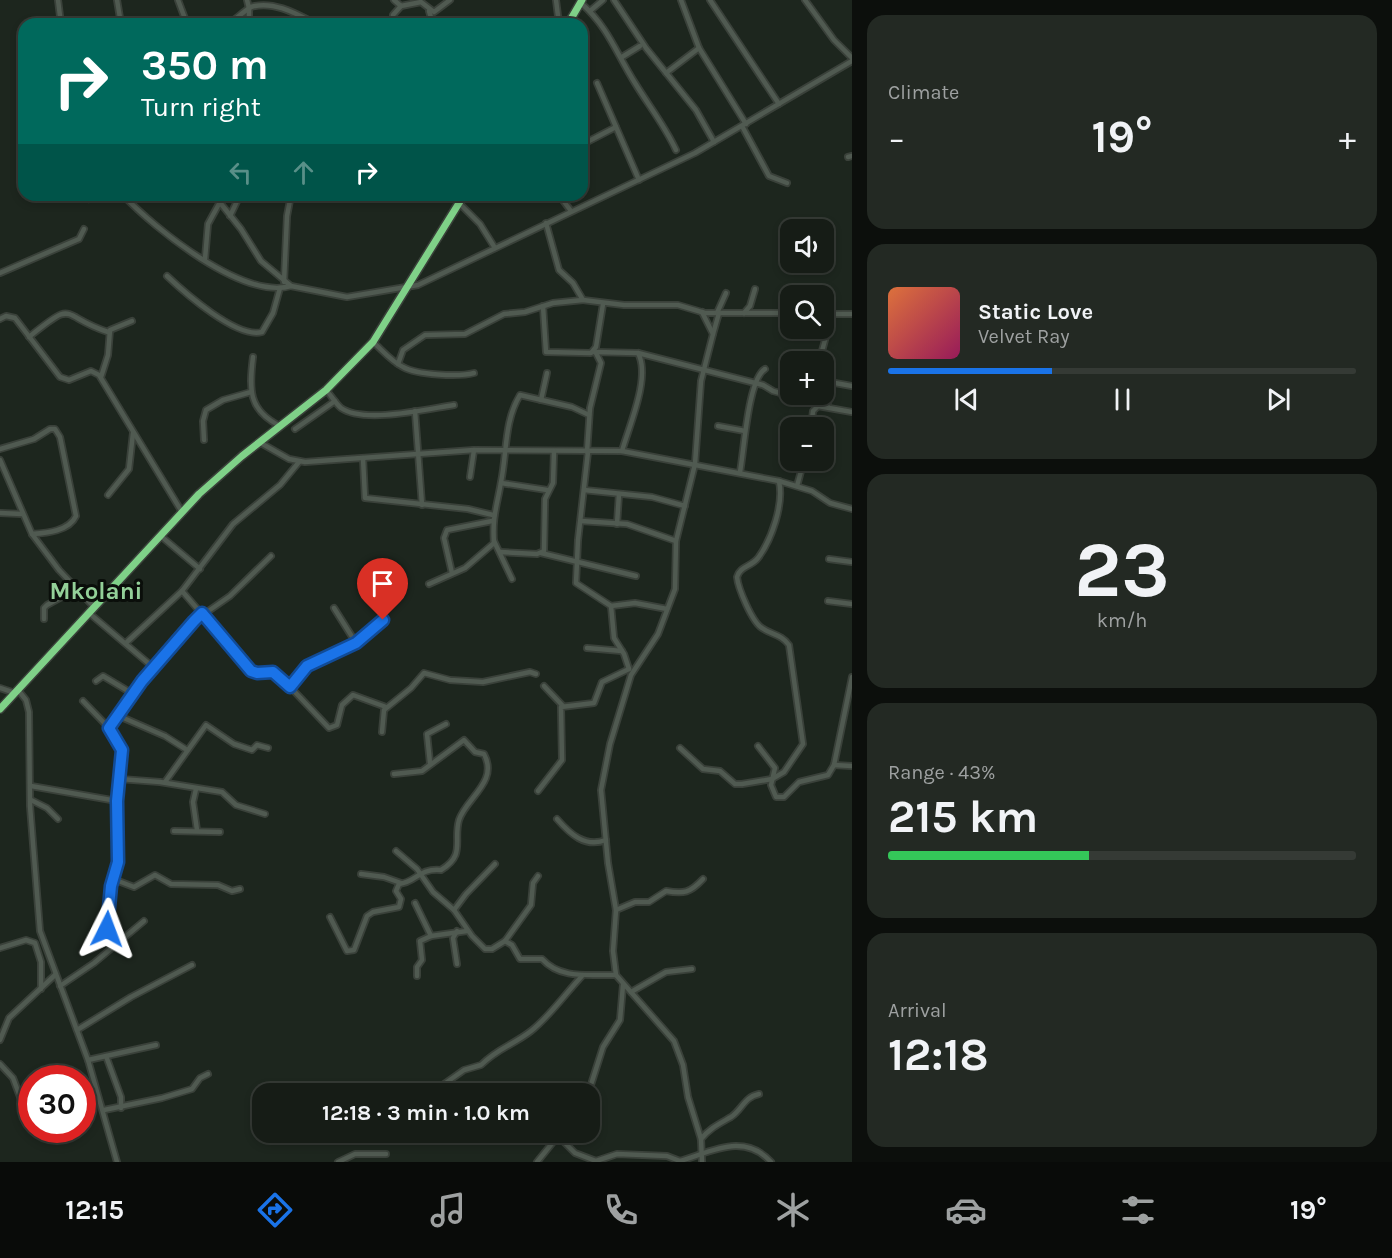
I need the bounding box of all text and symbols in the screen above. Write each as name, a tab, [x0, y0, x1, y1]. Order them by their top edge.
text: 350 m	[141, 40, 269, 90]
icon: right	[42, 42, 120, 120]
text: Climate	[888, 81, 959, 104]
text: Turn right	[141, 91, 261, 123]
text: 19°	[1092, 111, 1152, 163]
text: −	[888, 119, 905, 157]
text: +	[1339, 119, 1356, 157]
icon: left	[224, 156, 257, 189]
icon: ahead	[287, 156, 320, 189]
icon: right	[350, 156, 383, 189]
map controls	[780, 219, 834, 471]
button: sound	[780, 219, 834, 273]
button: search	[780, 285, 834, 339]
text: Static Love	[978, 299, 1093, 325]
text: Velvet Ray	[978, 325, 1070, 348]
button: +	[780, 351, 834, 405]
icon: previous	[950, 383, 983, 416]
icon: pause	[1106, 383, 1139, 416]
icon: next	[1262, 383, 1295, 416]
button: −	[780, 417, 834, 471]
text: 23	[1074, 524, 1170, 616]
pin	[357, 558, 408, 620]
icon: arrive	[366, 567, 399, 600]
district label: Mkolani	[50, 577, 142, 605]
text: km/h	[1097, 609, 1147, 632]
text: Range · 43%	[888, 761, 995, 784]
text: 215 km	[888, 791, 1038, 843]
position arrow	[75, 897, 139, 961]
text: Arrival	[888, 999, 947, 1022]
text: 12:18	[888, 1029, 989, 1081]
speed limit sign: 30	[18, 1065, 96, 1143]
text: 12:18 · 3 min · 1.0 km	[322, 1100, 530, 1126]
icon: directions	[254, 1189, 296, 1231]
icon: music	[427, 1189, 469, 1231]
icon: phone	[600, 1189, 642, 1231]
icon: climate	[772, 1189, 814, 1231]
icon: car	[945, 1189, 987, 1231]
icon: filters	[1117, 1189, 1159, 1231]
text: 12:15	[65, 1194, 124, 1226]
text: 19°	[1290, 1194, 1327, 1226]

